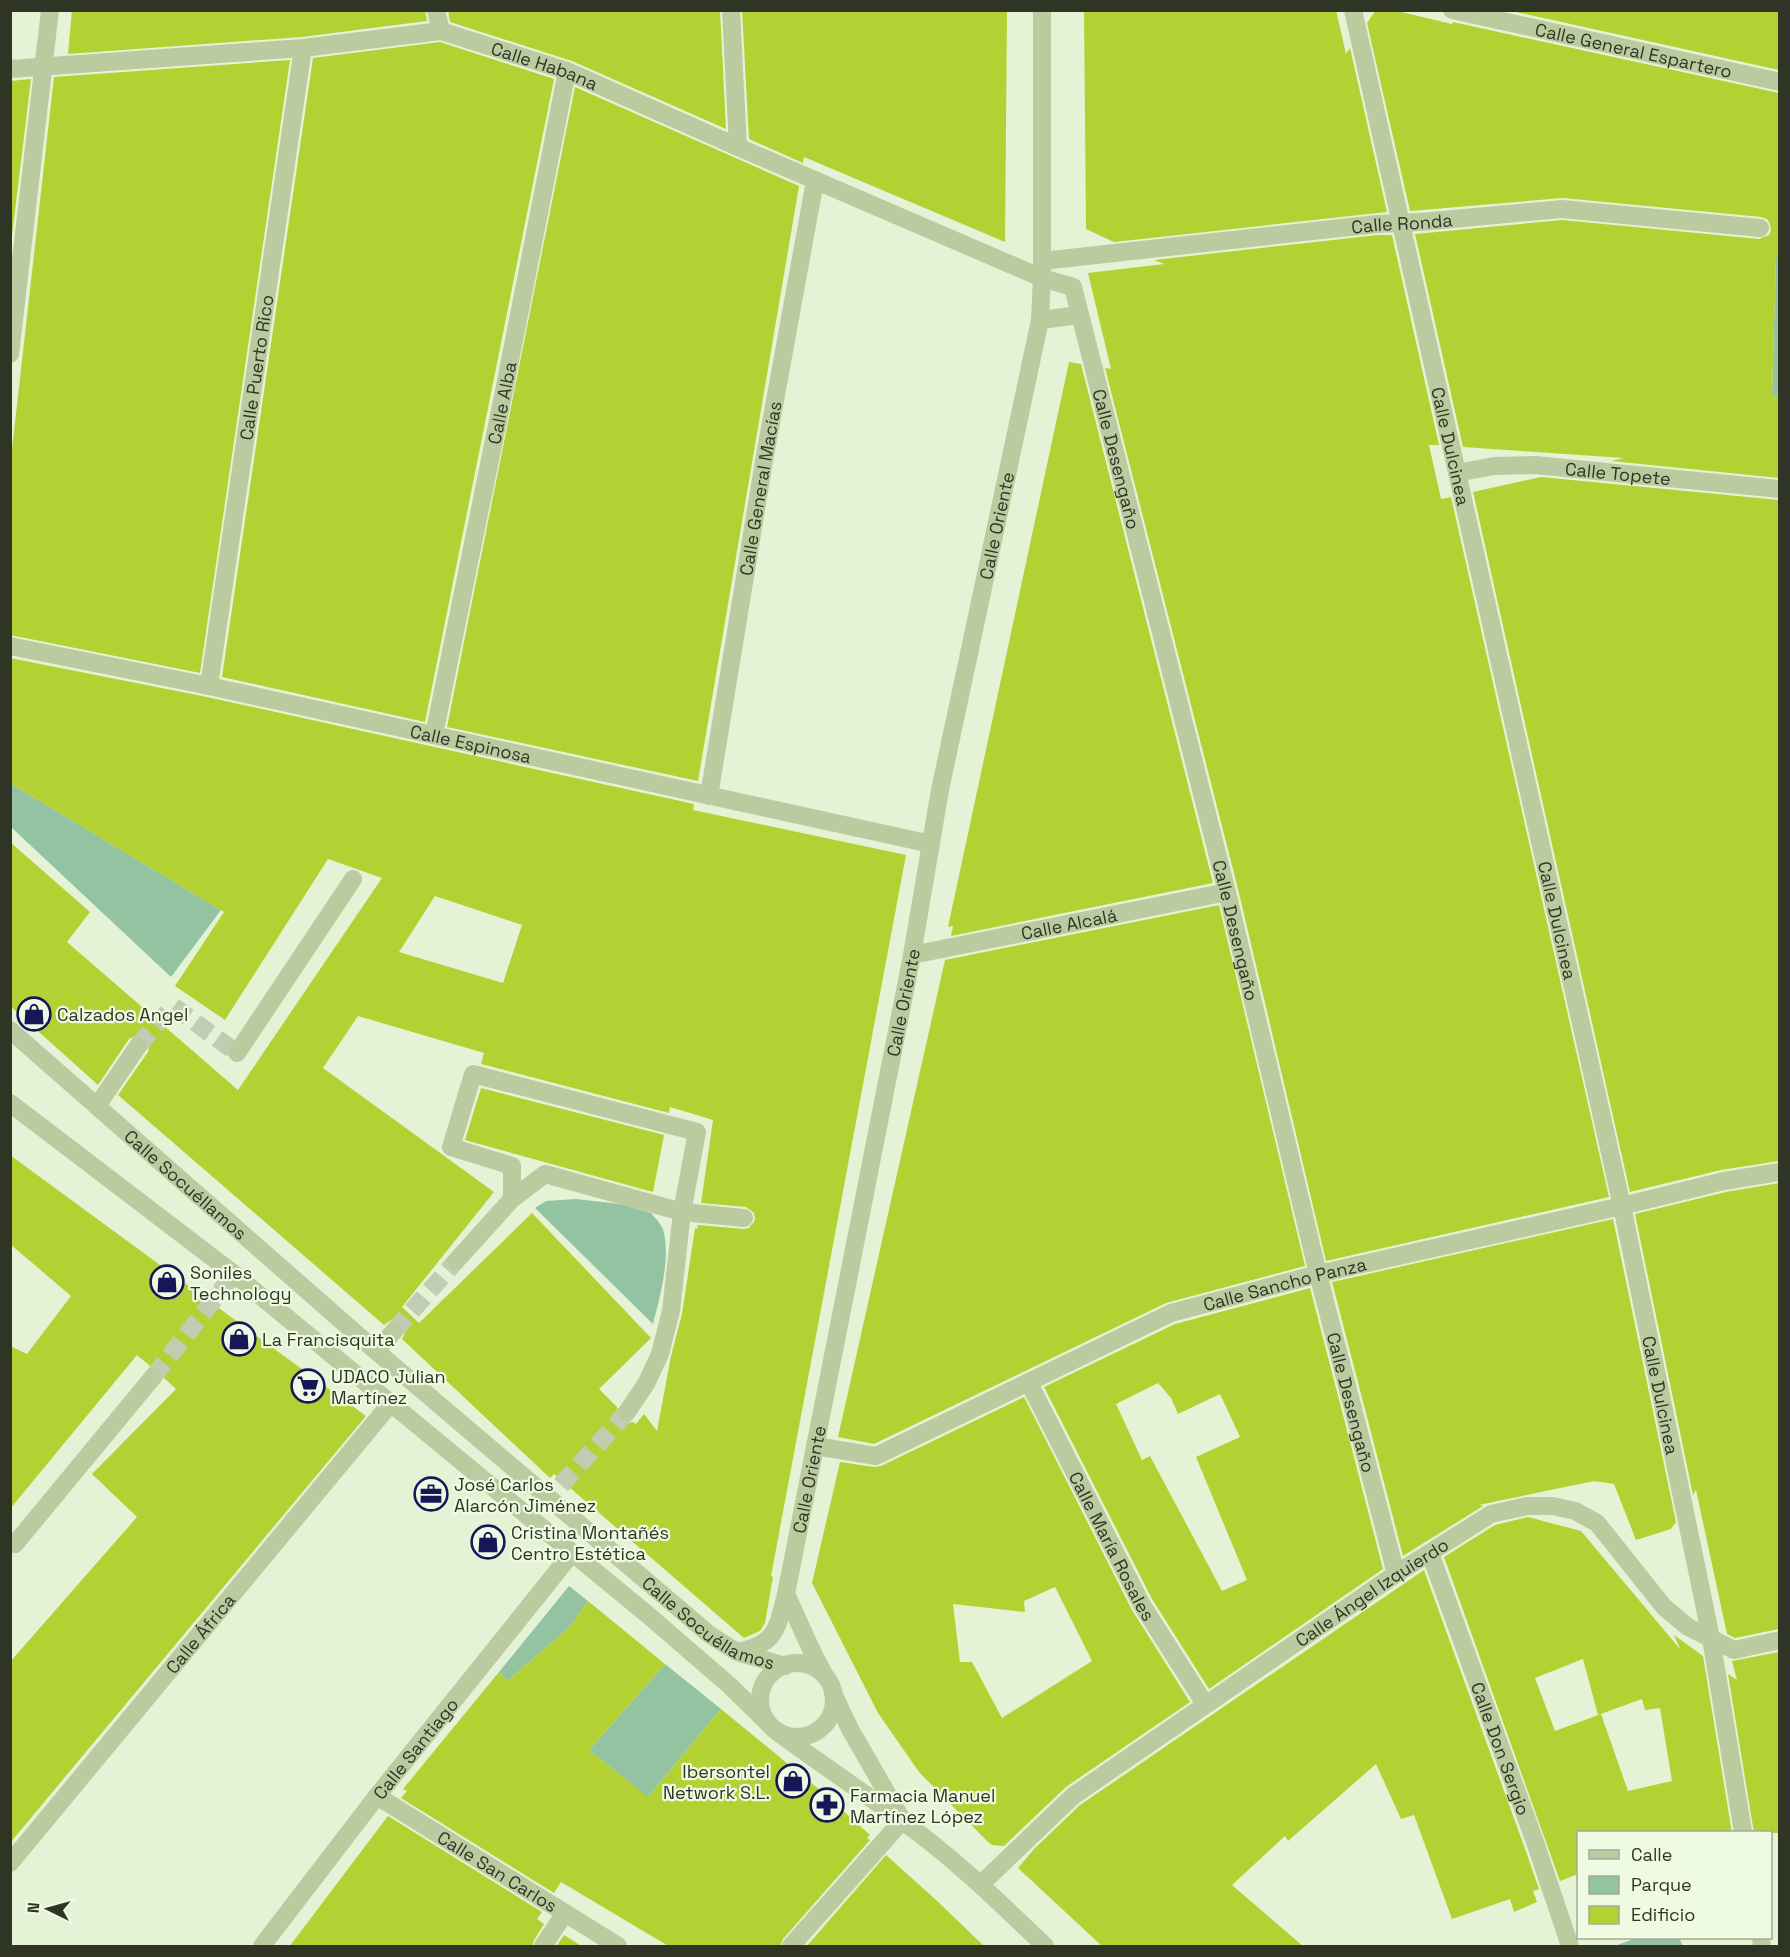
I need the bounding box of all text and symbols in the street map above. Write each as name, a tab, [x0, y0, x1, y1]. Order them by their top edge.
street label: Calle General Espartero	[1533, 17, 1734, 83]
street label: Calle Habana	[488, 36, 602, 95]
street label: Calle Ronda	[1350, 208, 1454, 238]
street label: Calle Puerto Rico	[234, 293, 278, 442]
street label: Calle Alba	[482, 360, 521, 446]
street label: Calle Dulcinea	[1427, 385, 1476, 508]
street label: Calle Desengaño	[1088, 386, 1146, 532]
street label: Calle General Macías	[734, 399, 786, 577]
street label: Calle Topete	[1564, 457, 1672, 490]
street label: Calle Oriente	[974, 470, 1019, 582]
street label: Calle Espinosa	[408, 719, 534, 768]
street label: Calle Desengaño	[1208, 857, 1264, 1003]
street label: Calle Dulcinea	[1533, 859, 1582, 982]
street label: Calle Alcalá	[1019, 903, 1119, 944]
street label: Calle Oriente	[881, 947, 924, 1058]
shop icon: Calzados Angel	[16, 996, 52, 1032]
place label: Calzados Angel	[57, 1003, 188, 1026]
street label: Calle Socuéllamos	[120, 1124, 252, 1244]
street label: Calle Sancho Panza	[1200, 1252, 1368, 1316]
place label: Soniles Technology	[190, 1261, 292, 1305]
shop icon: Soniles Technology	[149, 1264, 185, 1300]
shop icon: La Francisquita	[221, 1321, 257, 1357]
place label: La Francisquita	[262, 1328, 395, 1351]
street label: Calle Desengaño	[1322, 1330, 1381, 1475]
street label: Calle Dulcinea	[1638, 1334, 1684, 1457]
place label: UDACO Julian Martínez	[331, 1365, 446, 1409]
supermarket icon: UDACO Julian Martínez	[290, 1368, 326, 1404]
street label: Calle Oriente	[787, 1423, 830, 1535]
street label: Calle María Rosales	[1064, 1467, 1161, 1625]
place label: José Carlos Alarcón Jiménez	[454, 1473, 596, 1517]
office icon: José Carlos Alarcón Jiménez	[413, 1476, 449, 1512]
place label: Cristina Montañés Centro Estética	[511, 1521, 669, 1565]
shop icon: Cristina Montañés Centro Estética	[470, 1524, 506, 1560]
street label: Calle Ángel Izquierdo	[1290, 1532, 1453, 1652]
street label: Calle Socuéllamos	[638, 1571, 778, 1674]
street label: Calle África	[160, 1589, 240, 1678]
street label: Calle Don Sergio	[1466, 1679, 1536, 1818]
street label: Calle Santiago	[367, 1693, 463, 1804]
place label: Ibersontel Network S.L.	[663, 1760, 770, 1804]
shop icon: Ibersontel Network S.L.	[775, 1763, 811, 1799]
place label: Farmacia Manuel Martínez López	[850, 1784, 995, 1828]
pharmacy icon: Farmacia Manuel Martínez López	[809, 1787, 845, 1823]
street label: Calle San Carlos	[433, 1825, 562, 1917]
legend	[1577, 1831, 1772, 1939]
text: Calle	[1631, 1843, 1672, 1866]
text: Parque	[1631, 1873, 1692, 1896]
north arrow	[18, 1879, 78, 1939]
text: N	[23, 1901, 44, 1914]
text: Edificio	[1631, 1903, 1695, 1926]

